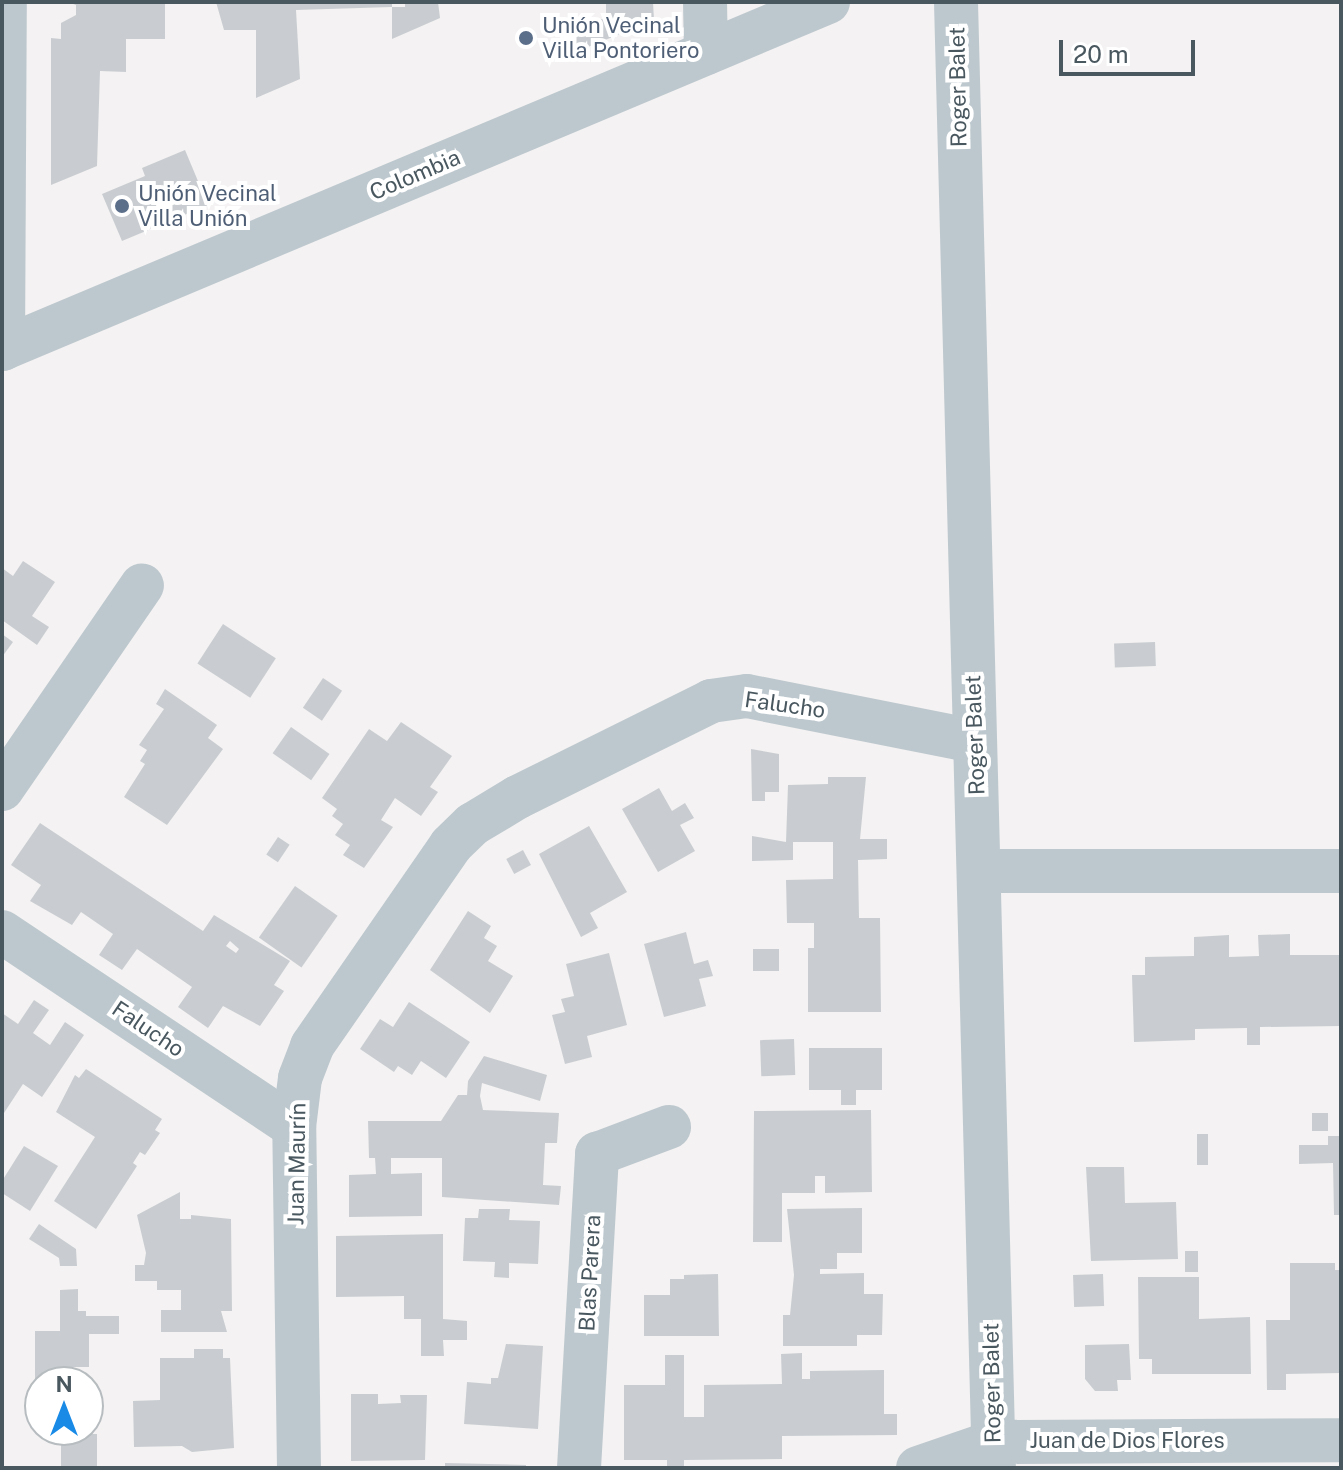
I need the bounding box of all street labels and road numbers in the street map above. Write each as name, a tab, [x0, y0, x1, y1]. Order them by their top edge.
street label: Roger Balet	[944, 27, 972, 147]
street label: Colombia	[366, 144, 464, 206]
street label: Roger Balet	[960, 674, 990, 796]
street label: Falucho	[743, 686, 827, 724]
street label: Falucho	[107, 995, 189, 1063]
street label: Juan Maurín	[283, 1102, 311, 1226]
street label: Blas Parera	[574, 1214, 606, 1332]
street label: Roger Balet	[978, 1323, 1006, 1443]
street label: Juan de Dios Flores	[1029, 1428, 1225, 1454]

